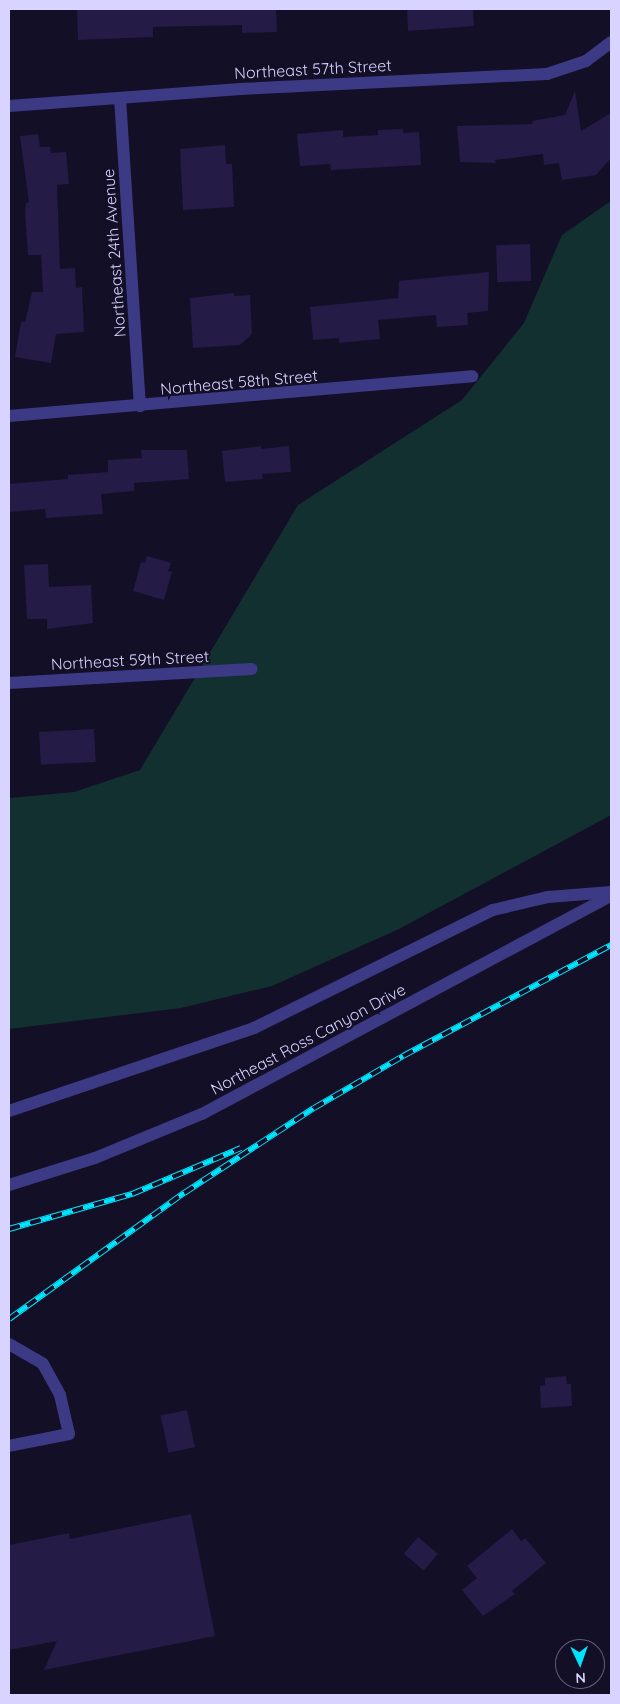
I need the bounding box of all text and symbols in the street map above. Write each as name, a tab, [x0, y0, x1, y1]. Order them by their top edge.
street label: Northeast 57th Street	[234, 55, 392, 83]
street label: Northeast 24th Avenue	[99, 168, 129, 338]
street label: Northeast 58th Street	[159, 366, 319, 398]
street label: Northeast 59th Street	[50, 646, 210, 674]
street label: Northeast Ross Canyon Drive	[207, 979, 409, 1099]
north arrow	[555, 1639, 605, 1689]
text: N	[575, 1669, 586, 1687]

